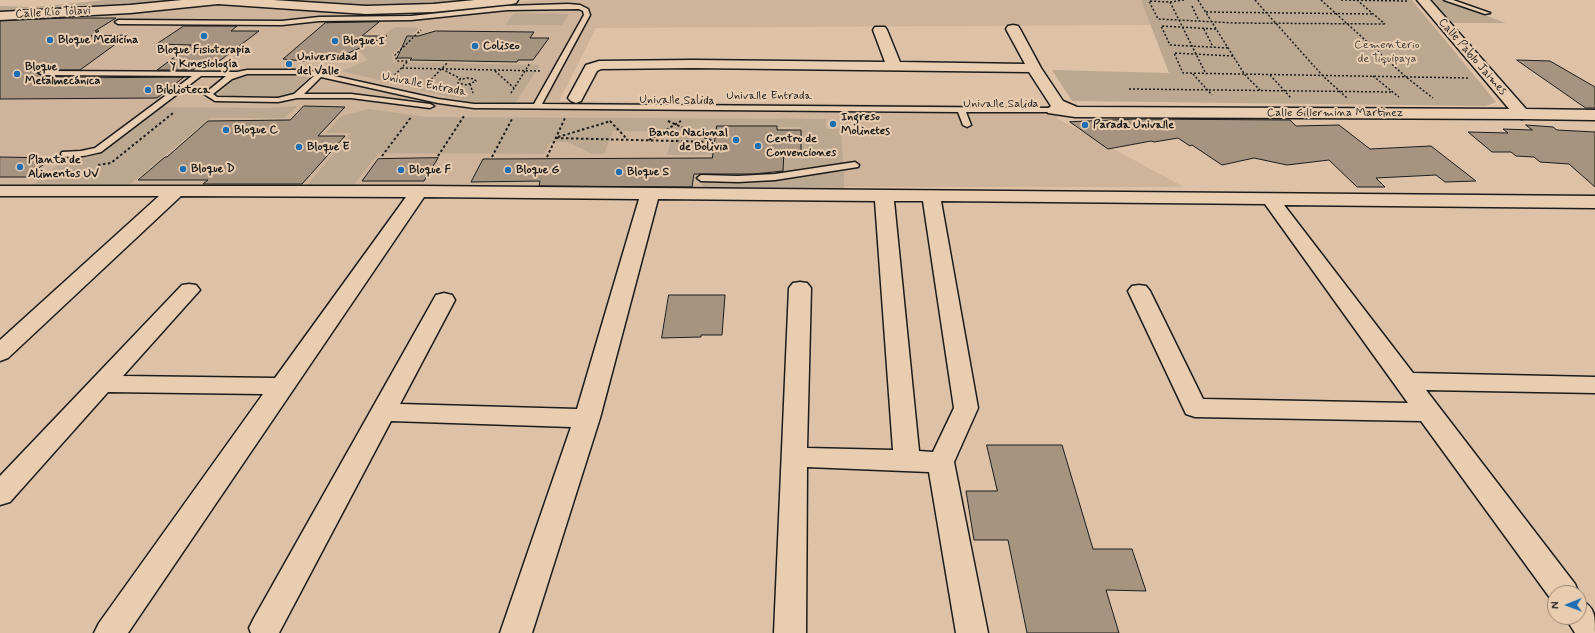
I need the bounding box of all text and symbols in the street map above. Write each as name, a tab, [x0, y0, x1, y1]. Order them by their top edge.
street label: Calle Río Tolavi	[15, 4, 91, 22]
street label: Calle Pablo Jaimes	[1435, 16, 1509, 98]
marker: Bloque Fisioterapia y Kinesiología	[199, 31, 209, 41]
place label: Bloque Medicina	[58, 33, 138, 47]
place label: Bloque I	[343, 34, 385, 48]
marker: Bloque Medicina	[45, 35, 55, 45]
marker: Bloque I	[330, 36, 340, 46]
park label: Cementerio de Tiquipaya	[1354, 38, 1420, 66]
place label: Coliseo	[483, 39, 520, 53]
marker: Coliseo	[470, 41, 480, 51]
place label: Bloque Fisioterapia y Kinesiología	[157, 43, 251, 71]
place label: Universidad del Valle	[297, 50, 357, 78]
marker: Universidad del Valle	[284, 59, 294, 69]
place label: Bloque Metalmecánica	[25, 60, 100, 88]
marker: Bloque Metalmecánica	[12, 69, 22, 79]
street label: Univalle Entrada	[381, 70, 467, 100]
place label: Biblioteca	[156, 83, 210, 97]
marker: Biblioteca	[143, 85, 153, 95]
street label: Univalle Entrada	[726, 89, 812, 103]
street label: Univalle Salida	[639, 93, 715, 109]
street label: Univalle Salida	[963, 97, 1039, 111]
street label: Calle Gillermina Martinez	[1267, 106, 1403, 120]
place label: Ingreso Molinetes	[841, 110, 890, 138]
place label: Parada Univalle	[1093, 118, 1174, 132]
marker: Ingreso Molinetes	[828, 119, 838, 129]
marker: Parada Univalle	[1080, 120, 1090, 130]
place label: Bloque C	[234, 123, 278, 137]
marker: Bloque C	[221, 125, 231, 135]
place label: Banco Nacional de Bolivia	[649, 126, 728, 154]
place label: Centro de Convenciones	[766, 132, 836, 160]
marker: Banco Nacional de Bolivia	[731, 135, 741, 145]
place label: Bloque E	[307, 140, 350, 154]
marker: Centro de Convenciones	[753, 141, 763, 151]
marker: Bloque E	[294, 142, 304, 152]
place label: Planta de Alimentos UV	[28, 153, 99, 181]
marker: Planta de Alimentos UV	[15, 162, 25, 172]
place label: Bloque D	[191, 162, 235, 176]
place label: Bloque F	[409, 163, 451, 177]
place label: Bloque G	[516, 163, 559, 177]
marker: Bloque D	[178, 164, 188, 174]
marker: Bloque F	[396, 165, 406, 175]
marker: Bloque G	[503, 165, 513, 175]
place label: Bloque S	[627, 165, 669, 179]
marker: Bloque S	[614, 167, 624, 177]
north arrow	[1547, 585, 1587, 625]
text: N	[1549, 601, 1563, 609]

